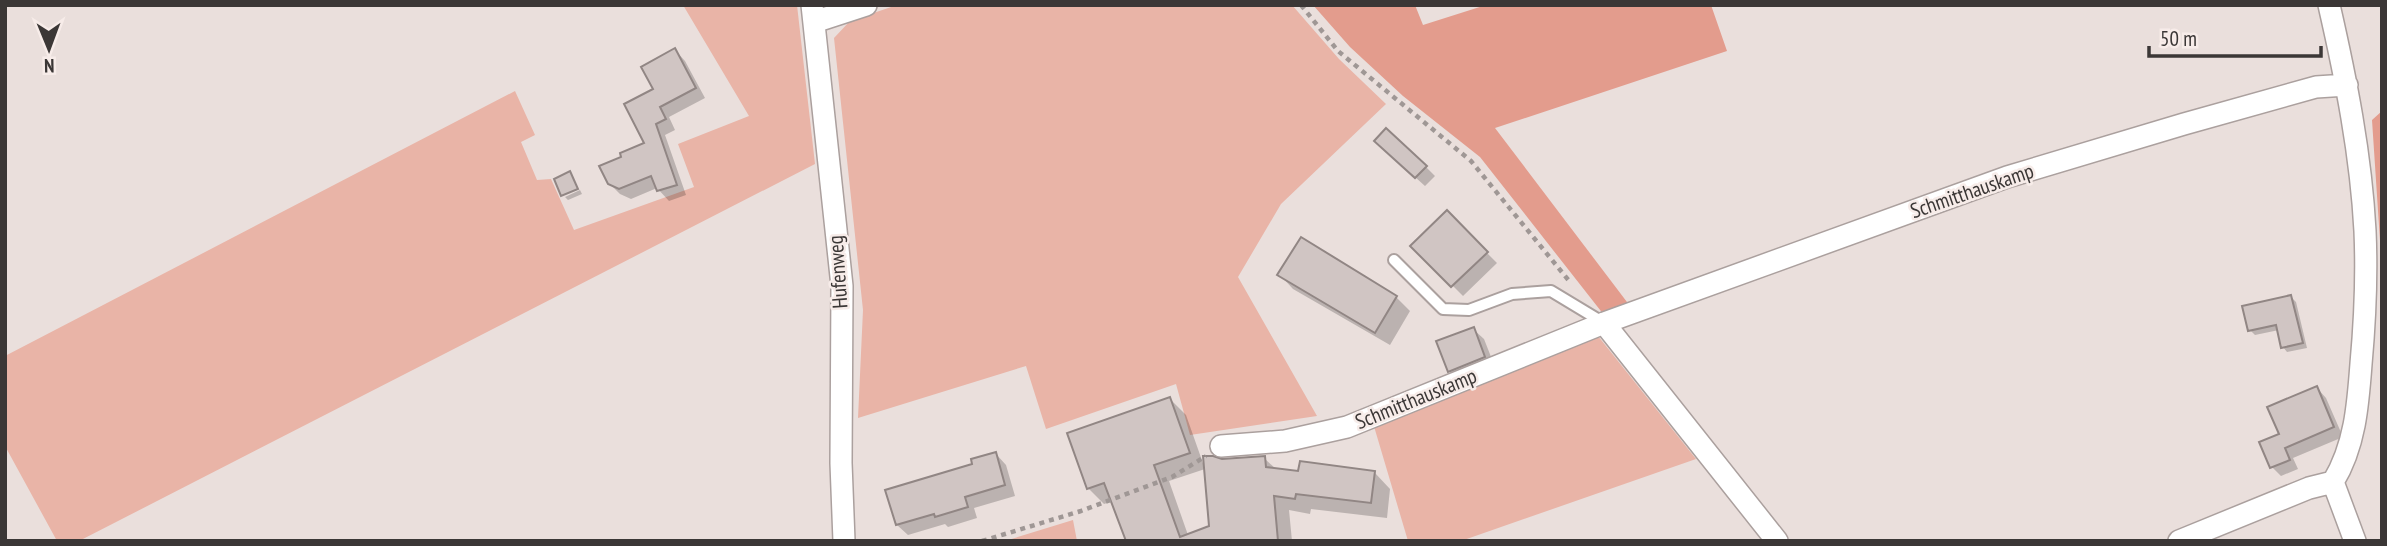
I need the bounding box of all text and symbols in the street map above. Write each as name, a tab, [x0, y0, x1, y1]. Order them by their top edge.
north arrow	[14, 14, 84, 84]
scale bar	[2149, 14, 2320, 58]
text: 50 m	[2160, 25, 2197, 52]
text: N	[44, 54, 55, 78]
street label: Schmitthauskamp	[1907, 157, 2037, 224]
street label: Hufenweg	[821, 235, 854, 310]
street label: Schmitthauskamp	[1351, 362, 1481, 435]

